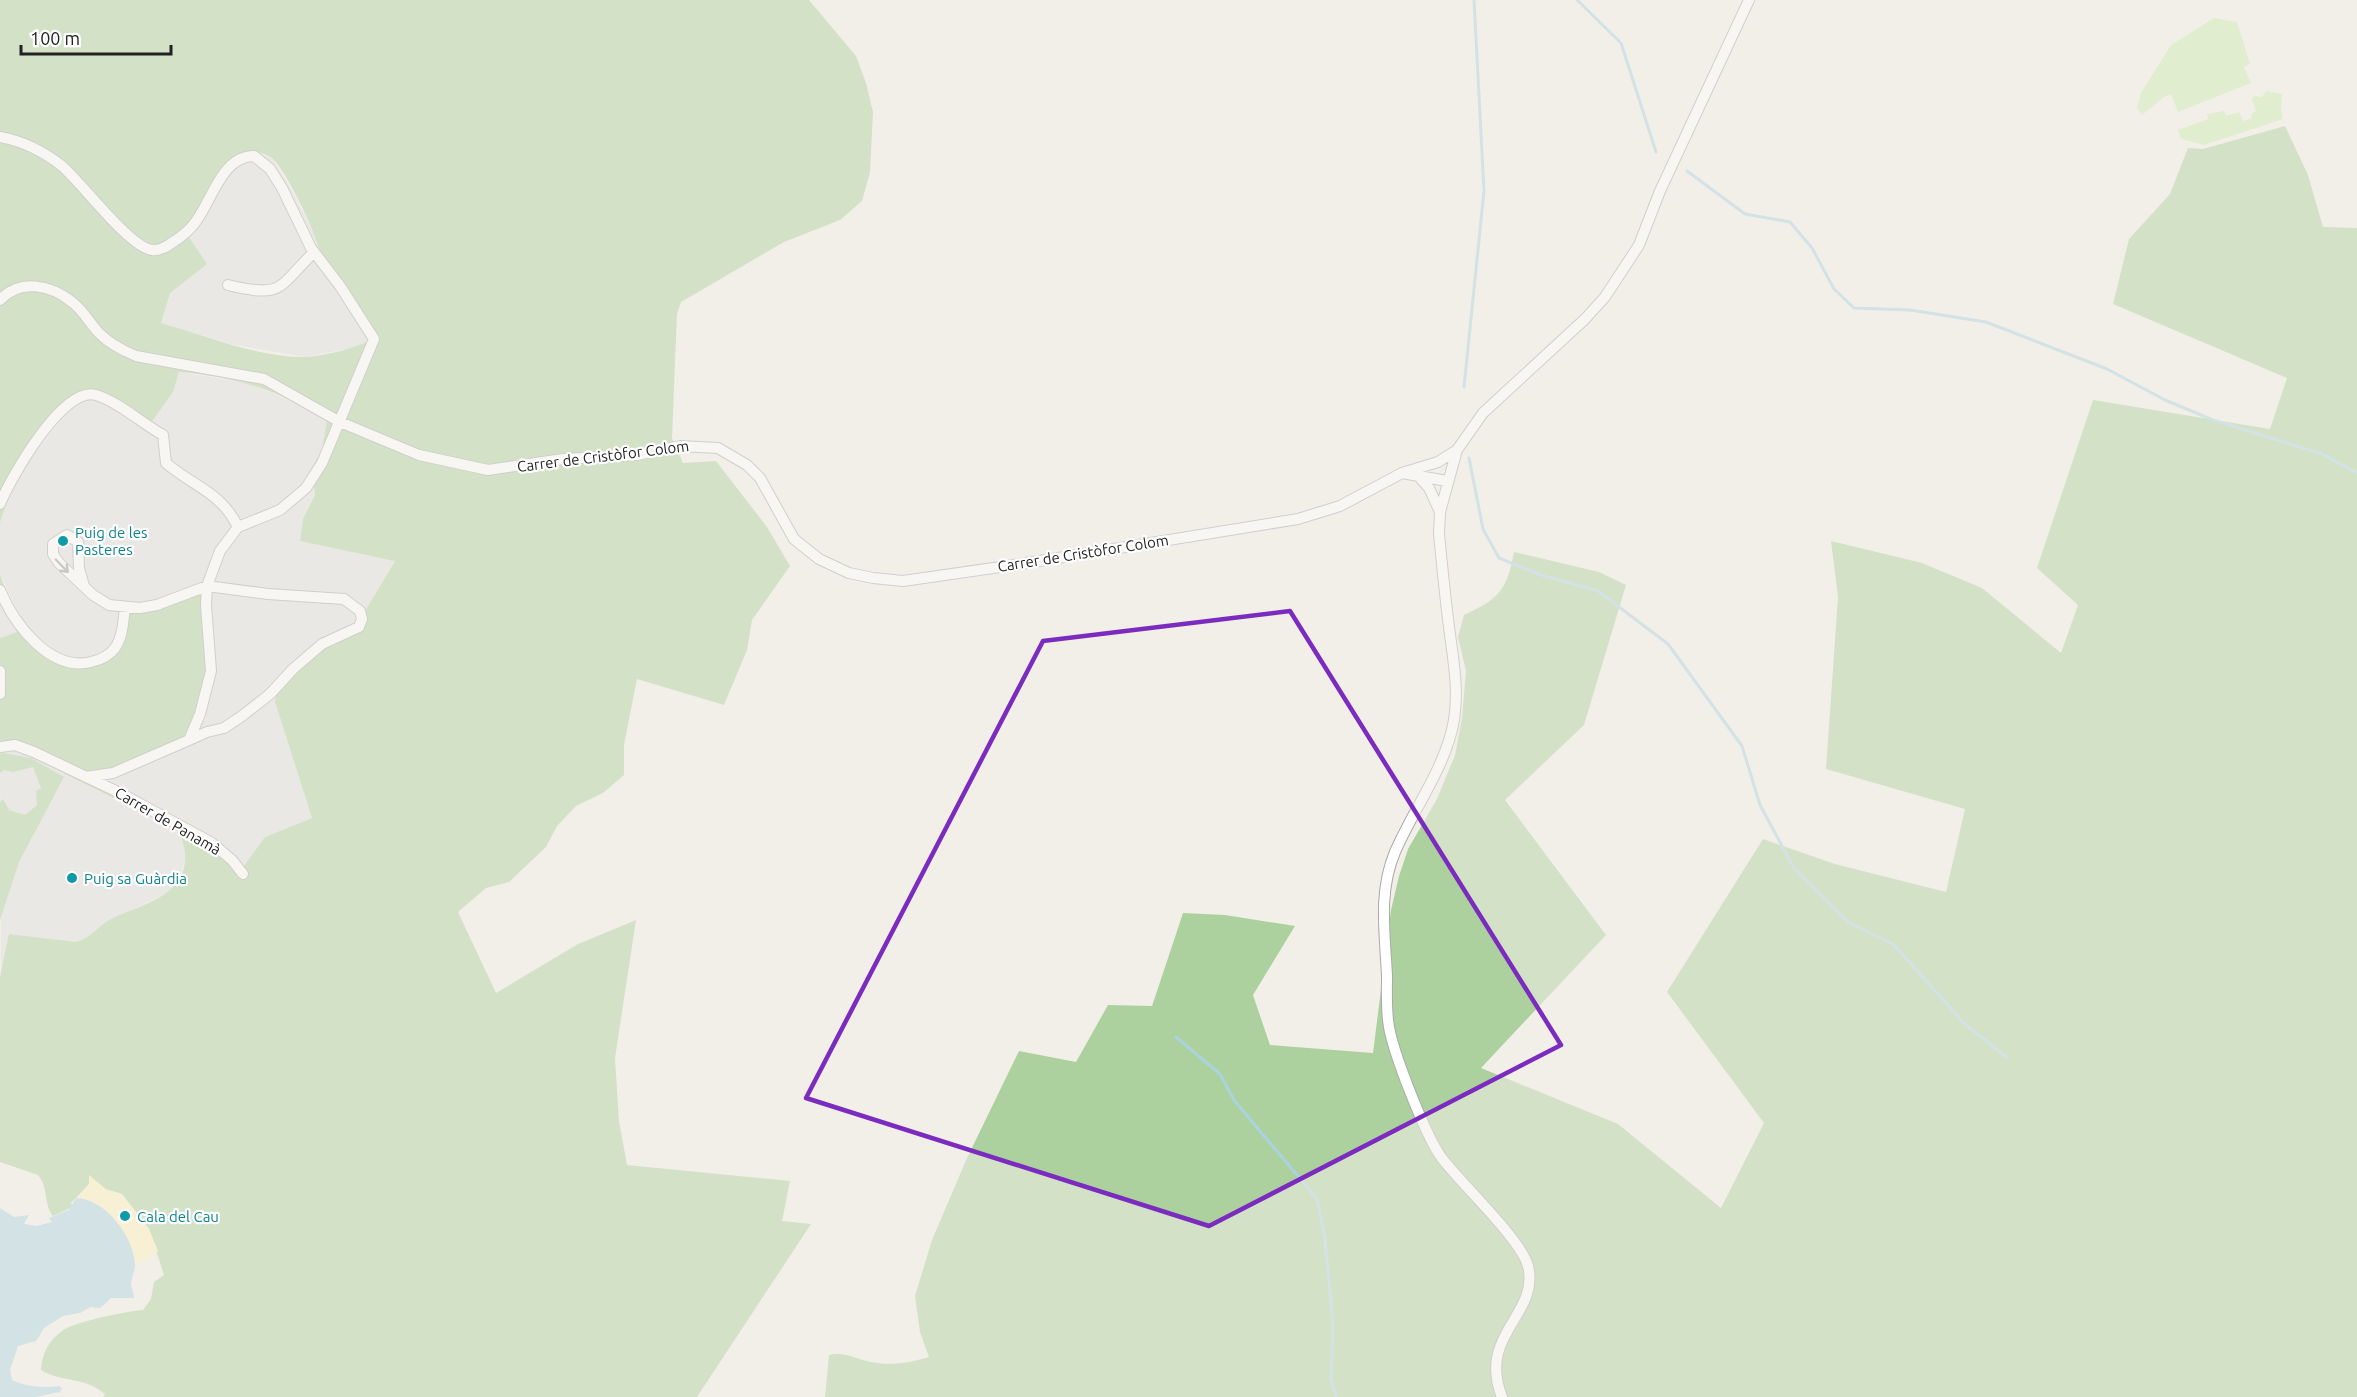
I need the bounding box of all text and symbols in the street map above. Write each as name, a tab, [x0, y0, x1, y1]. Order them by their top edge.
scale bar	[21, 18, 171, 56]
text: 100 m	[30, 28, 80, 48]
street label: Carrer de Cristòfor Colom	[516, 437, 690, 475]
place label: Puig de les Pasteres	[75, 524, 147, 558]
street label: Carrer de Cristòfor Colom	[996, 531, 1170, 575]
marker: Puig de les Pasteres	[56, 534, 70, 548]
one-way arrow	[55, 558, 70, 573]
street label: Carrer de Panamà	[112, 784, 224, 858]
place label: Puig sa Guàrdia	[84, 870, 187, 887]
marker: Puig sa Guàrdia	[65, 871, 79, 885]
place label: Cala del Cau	[137, 1208, 219, 1225]
marker: Cala del Cau	[118, 1209, 132, 1223]

